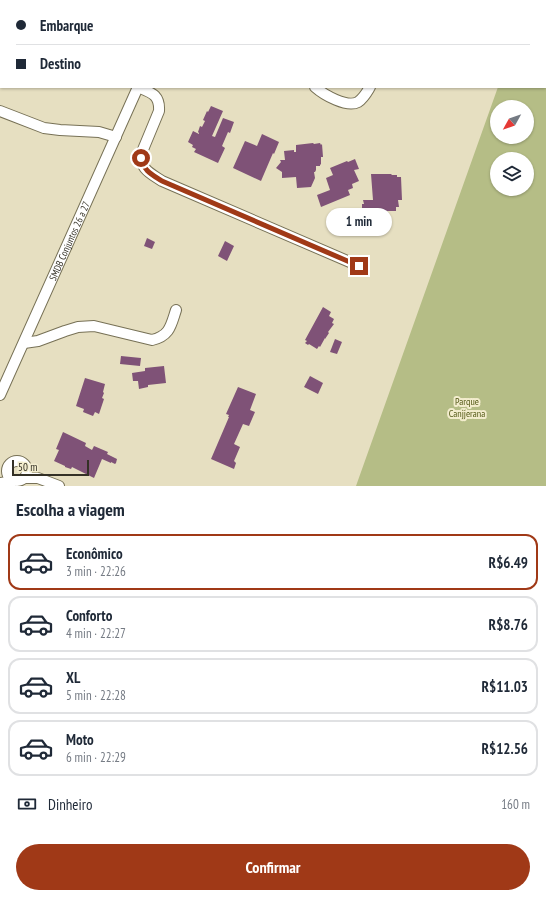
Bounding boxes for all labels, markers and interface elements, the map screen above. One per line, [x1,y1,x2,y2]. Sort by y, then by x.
text: Embarque [40,16,93,35]
text: Destino [40,54,81,73]
north arrow [490,100,534,144]
map controls [490,100,534,196]
route start [132,149,150,167]
button: layers [490,152,534,196]
street label: SMDB Conjuntos 26 a 27 [46,199,93,282]
callout: 1 min [326,208,392,236]
text: 1 min [346,213,372,230]
route end [350,257,368,275]
park label: Parque Canjjerana [449,395,485,420]
scale bar [12,458,89,477]
text: 50 m [18,460,37,474]
text: Escolha a viagem [16,498,125,521]
icon: car [18,544,54,580]
text: Econômico [66,544,123,563]
text: R$6.49 [489,553,528,572]
text: 3 min · 22:26 [66,563,126,580]
icon: car [18,606,54,642]
text: Conforto [66,606,112,625]
text: R$8.76 [489,615,528,634]
text: 4 min · 22:27 [66,625,126,642]
icon: car [18,668,54,704]
text: XL [66,668,80,687]
text: R$11.03 [481,677,528,696]
text: 5 min · 22:28 [66,687,126,704]
icon: car [18,730,54,766]
text: Moto [66,730,94,749]
text: R$12.56 [481,739,528,758]
text: 6 min · 22:29 [66,749,126,766]
icon: cash [16,793,38,815]
text: Dinheiro [48,795,92,814]
text: 160 m [501,796,530,813]
button: Confirmar [16,844,530,890]

